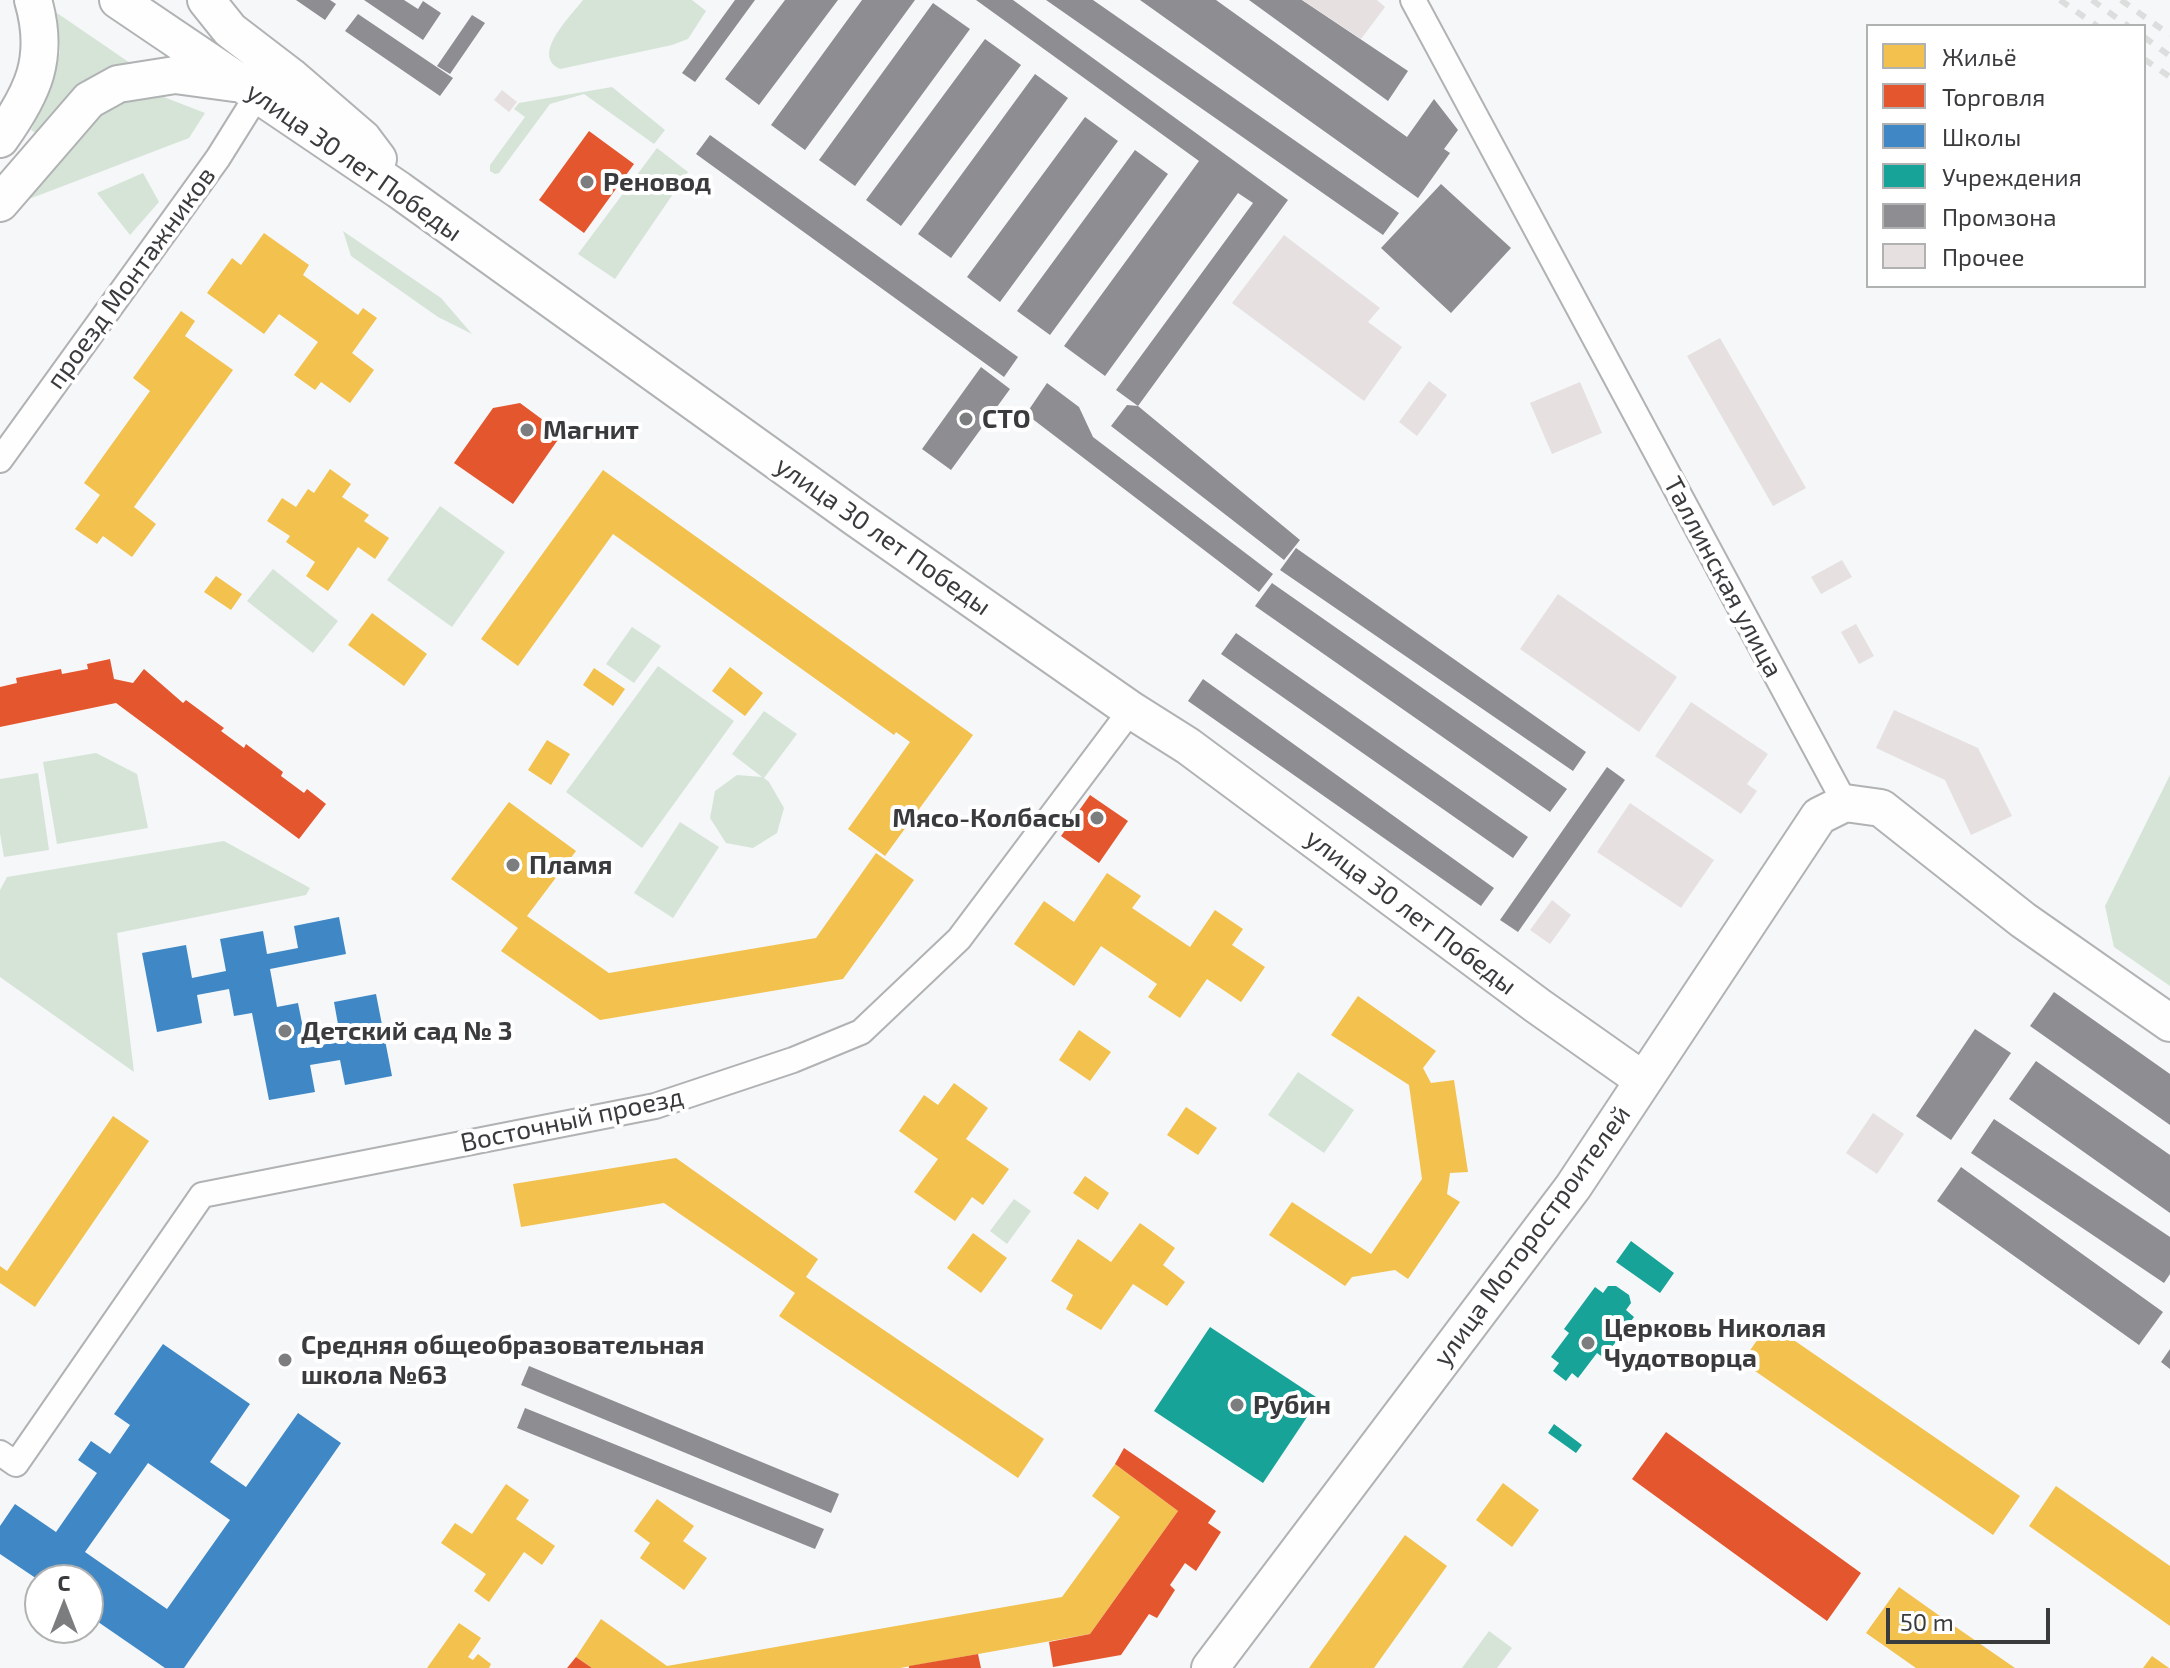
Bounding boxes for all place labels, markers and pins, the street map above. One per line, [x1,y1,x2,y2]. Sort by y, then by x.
place label: Реновод [603,166,711,198]
marker: Реновод [578,173,596,191]
place label: СТО [982,403,1031,435]
marker: СТО [957,410,975,428]
place label: Магнит [543,414,639,446]
marker: Магнит [518,421,536,439]
place label: Мясо-Колбасы [892,802,1081,834]
marker: Мясо-Колбасы [1088,809,1106,827]
place label: Пламя [529,849,612,881]
marker: Пламя [504,856,522,874]
place label: Детский сад № 3 [301,1015,512,1047]
marker: Детский сад № 3 [276,1022,294,1040]
place label: Церковь Николая Чудотворца [1604,1312,1826,1374]
place label: Средняя общеобразовательная школа №63 [301,1329,704,1390]
marker: Церковь Николая Чудотворца [1579,1334,1597,1352]
marker: Средняя общеобразовательная школа №63 [276,1351,294,1369]
place label: Рубин [1253,1389,1331,1421]
marker: Рубин [1228,1396,1246,1414]

